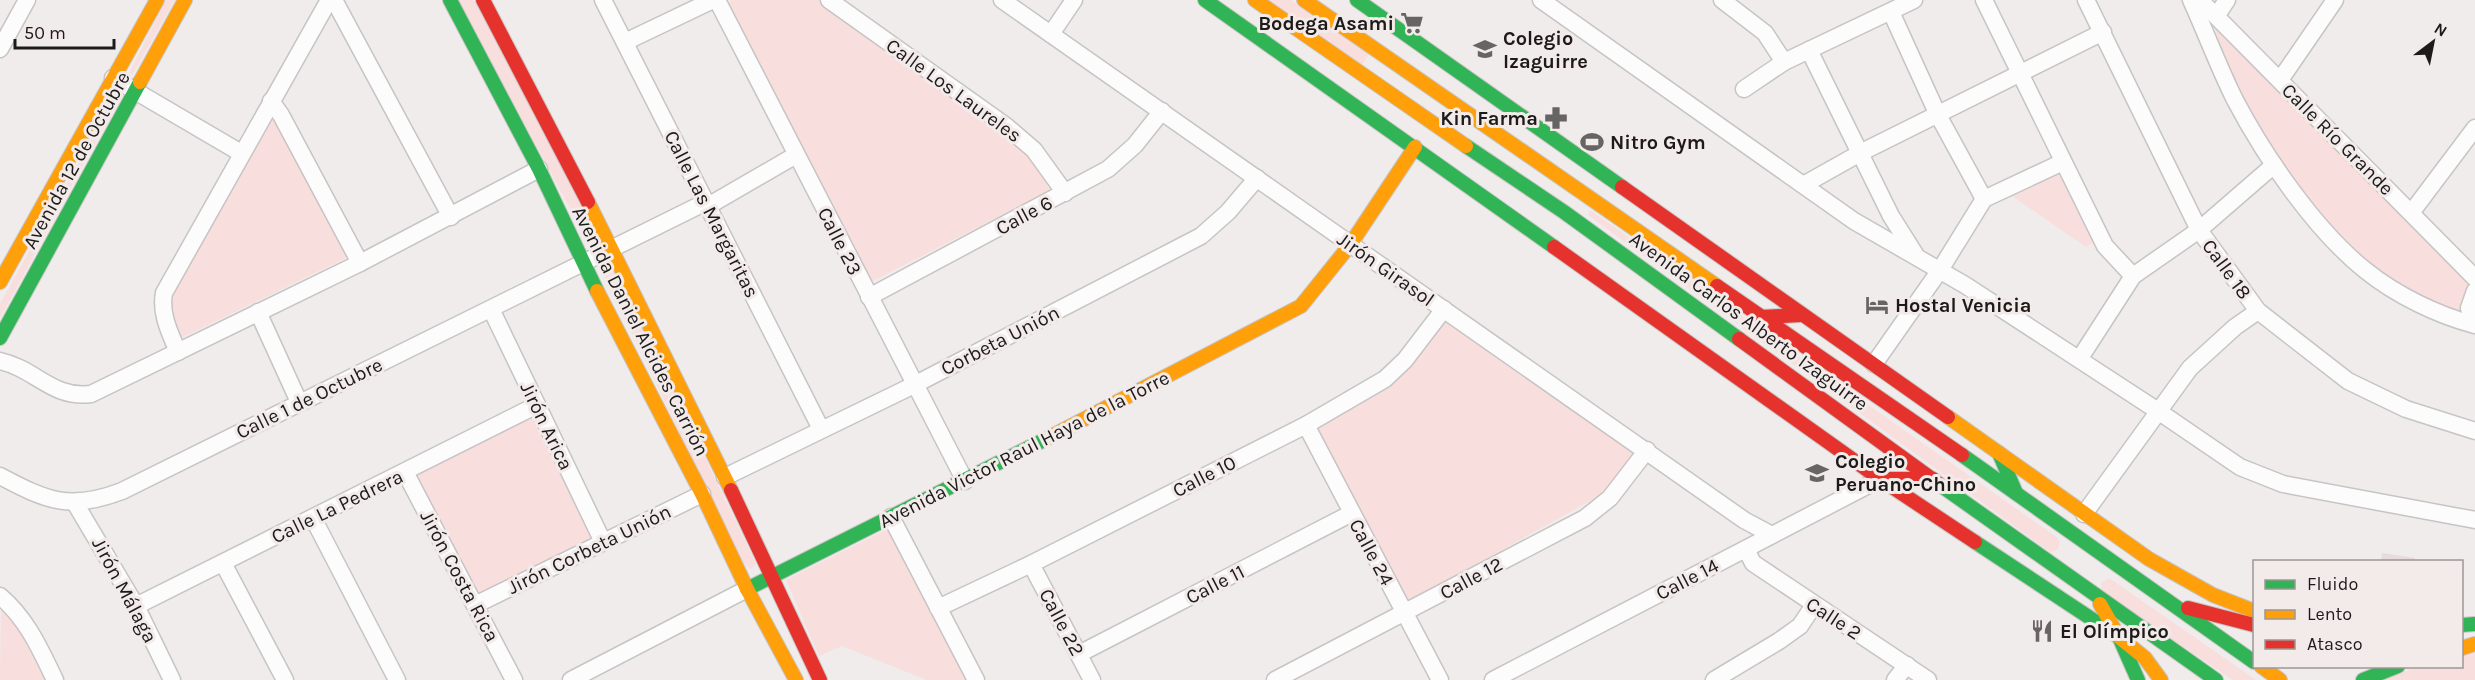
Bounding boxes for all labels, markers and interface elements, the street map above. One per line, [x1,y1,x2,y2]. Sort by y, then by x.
supermarket icon: Bodega Asami [1399,10,1425,36]
scale bar [15,12,114,50]
place label: Bodega Asami [1258,12,1394,35]
north arrow [2403,12,2463,72]
text: N [2431,19,2451,41]
text: 50 m [24,22,66,44]
place label: Colegio Izaguirre [1503,27,1588,73]
street label: Calle Los Laureles [882,34,1026,147]
school or university icon: Colegio Izaguirre [1472,36,1498,62]
street label: Avenida 12 de Octubre [18,68,135,253]
street label: Calle Río Grande [2277,79,2398,200]
pharmacy icon: Kin Farma [1543,105,1569,131]
place label: Kin Farma [1440,107,1538,130]
street label: Calle Las Margaritas [659,127,764,302]
sports icon: Nitro Gym [1579,129,1605,155]
place label: Nitro Gym [1610,131,1706,154]
street label: Calle 6 [992,191,1057,240]
street label: Avenida Daniel Alcides Carrión [567,202,714,460]
street label: Calle 23 [813,204,866,279]
street label: Avenida Carlos Alberto Izaguirre [1625,227,1872,416]
street label: Jirón Girasol [1333,228,1439,311]
street label: Calle 18 [2197,235,2256,304]
hotel icon: Hostal Venicia [1864,292,1890,318]
place label: Hostal Venicia [1895,294,2031,317]
street label: Corbeta Unión [937,301,1063,380]
street label: Calle 1 de Octubre [232,353,386,444]
street label: Avenida Victor Raul Haya de la Torre [875,366,1173,533]
street label: Jirón Arica [515,378,578,474]
place label: Colegio Peruano-Chino [1835,450,1976,496]
street label: Calle 10 [1169,451,1240,502]
school or university icon: Colegio Peruano-Chino [1804,460,1830,486]
street label: Calle La Pedrera [268,465,407,548]
street label: Jirón Corbeta Unión [504,500,675,599]
street label: Jirón Costa Rica [415,507,504,646]
street label: Calle 24 [1344,515,1399,590]
street label: Jirón Málaga [87,534,162,647]
street label: Calle 12 [1436,552,1507,604]
street label: Calle 14 [1652,554,1722,605]
street label: Calle 11 [1182,560,1248,609]
legend [2253,560,2463,668]
text: Fluido [2307,573,2358,595]
street label: Calle 22 [1034,585,1089,660]
street label: Calle 2 [1802,592,1866,645]
text: Lento [2307,603,2352,625]
restaurant icon: El Olímpico [2029,618,2055,644]
place label: El Olímpico [2060,620,2169,643]
text: Atasco [2307,633,2363,655]

